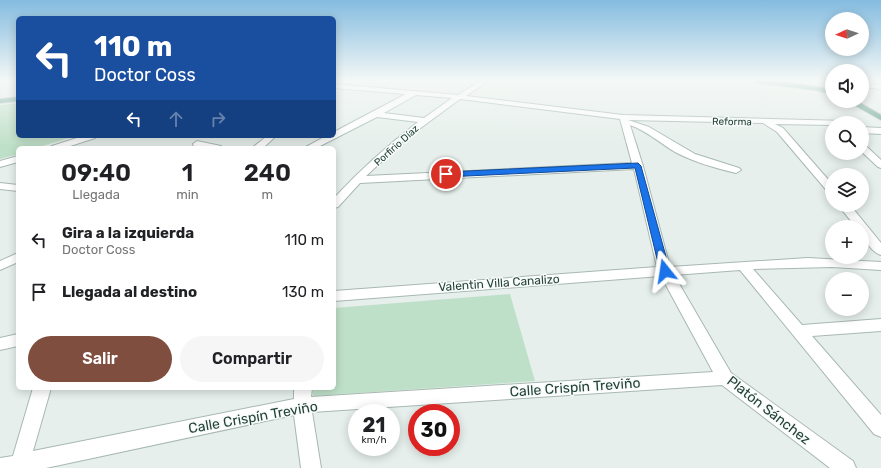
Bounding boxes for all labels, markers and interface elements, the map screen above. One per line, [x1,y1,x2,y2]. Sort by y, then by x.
north arrow [825,12,869,56]
map controls [825,12,869,316]
text: 110 m [94,30,172,63]
icon: left [28,32,80,84]
text: Doctor Coss [94,64,196,86]
button: sound [825,64,869,108]
icon: left [123,108,145,130]
icon: ahead [165,108,187,130]
icon: right [207,108,229,130]
street label: Reforma [712,116,752,128]
button: search [825,116,869,160]
street label: Porfirio Díaz [372,123,421,169]
pin [429,157,463,191]
text: 09:40 [61,159,131,187]
text: 1 [182,159,193,187]
text: 240 [244,159,291,187]
icon: arrive [435,163,457,185]
button: layers [825,168,869,212]
text: Llegada [72,187,120,202]
text: min [176,187,199,202]
text: m [262,187,273,202]
button: + [825,220,869,264]
text: Gira a la izquierda [62,224,194,242]
icon: left [28,229,50,251]
text: 110 m [285,231,324,249]
text: Doctor Coss [62,242,135,257]
position arrow [644,250,686,292]
street label: Valentin Villa Canalizo [438,272,560,294]
button: − [825,272,869,316]
icon: arrive [28,281,50,303]
text: Llegada al destino [62,283,197,301]
text: 130 m [282,283,324,301]
button: Salir [28,336,172,382]
button: Compartir [180,336,324,382]
street label: Platón Sánchez [723,372,814,448]
street label: Calle Crispín Treviño [509,374,641,401]
street label: Calle Crispín Treviño [187,398,319,437]
speed limit sign: 30 [408,404,460,456]
text: 21 [363,413,385,437]
text: km/h [362,434,386,446]

